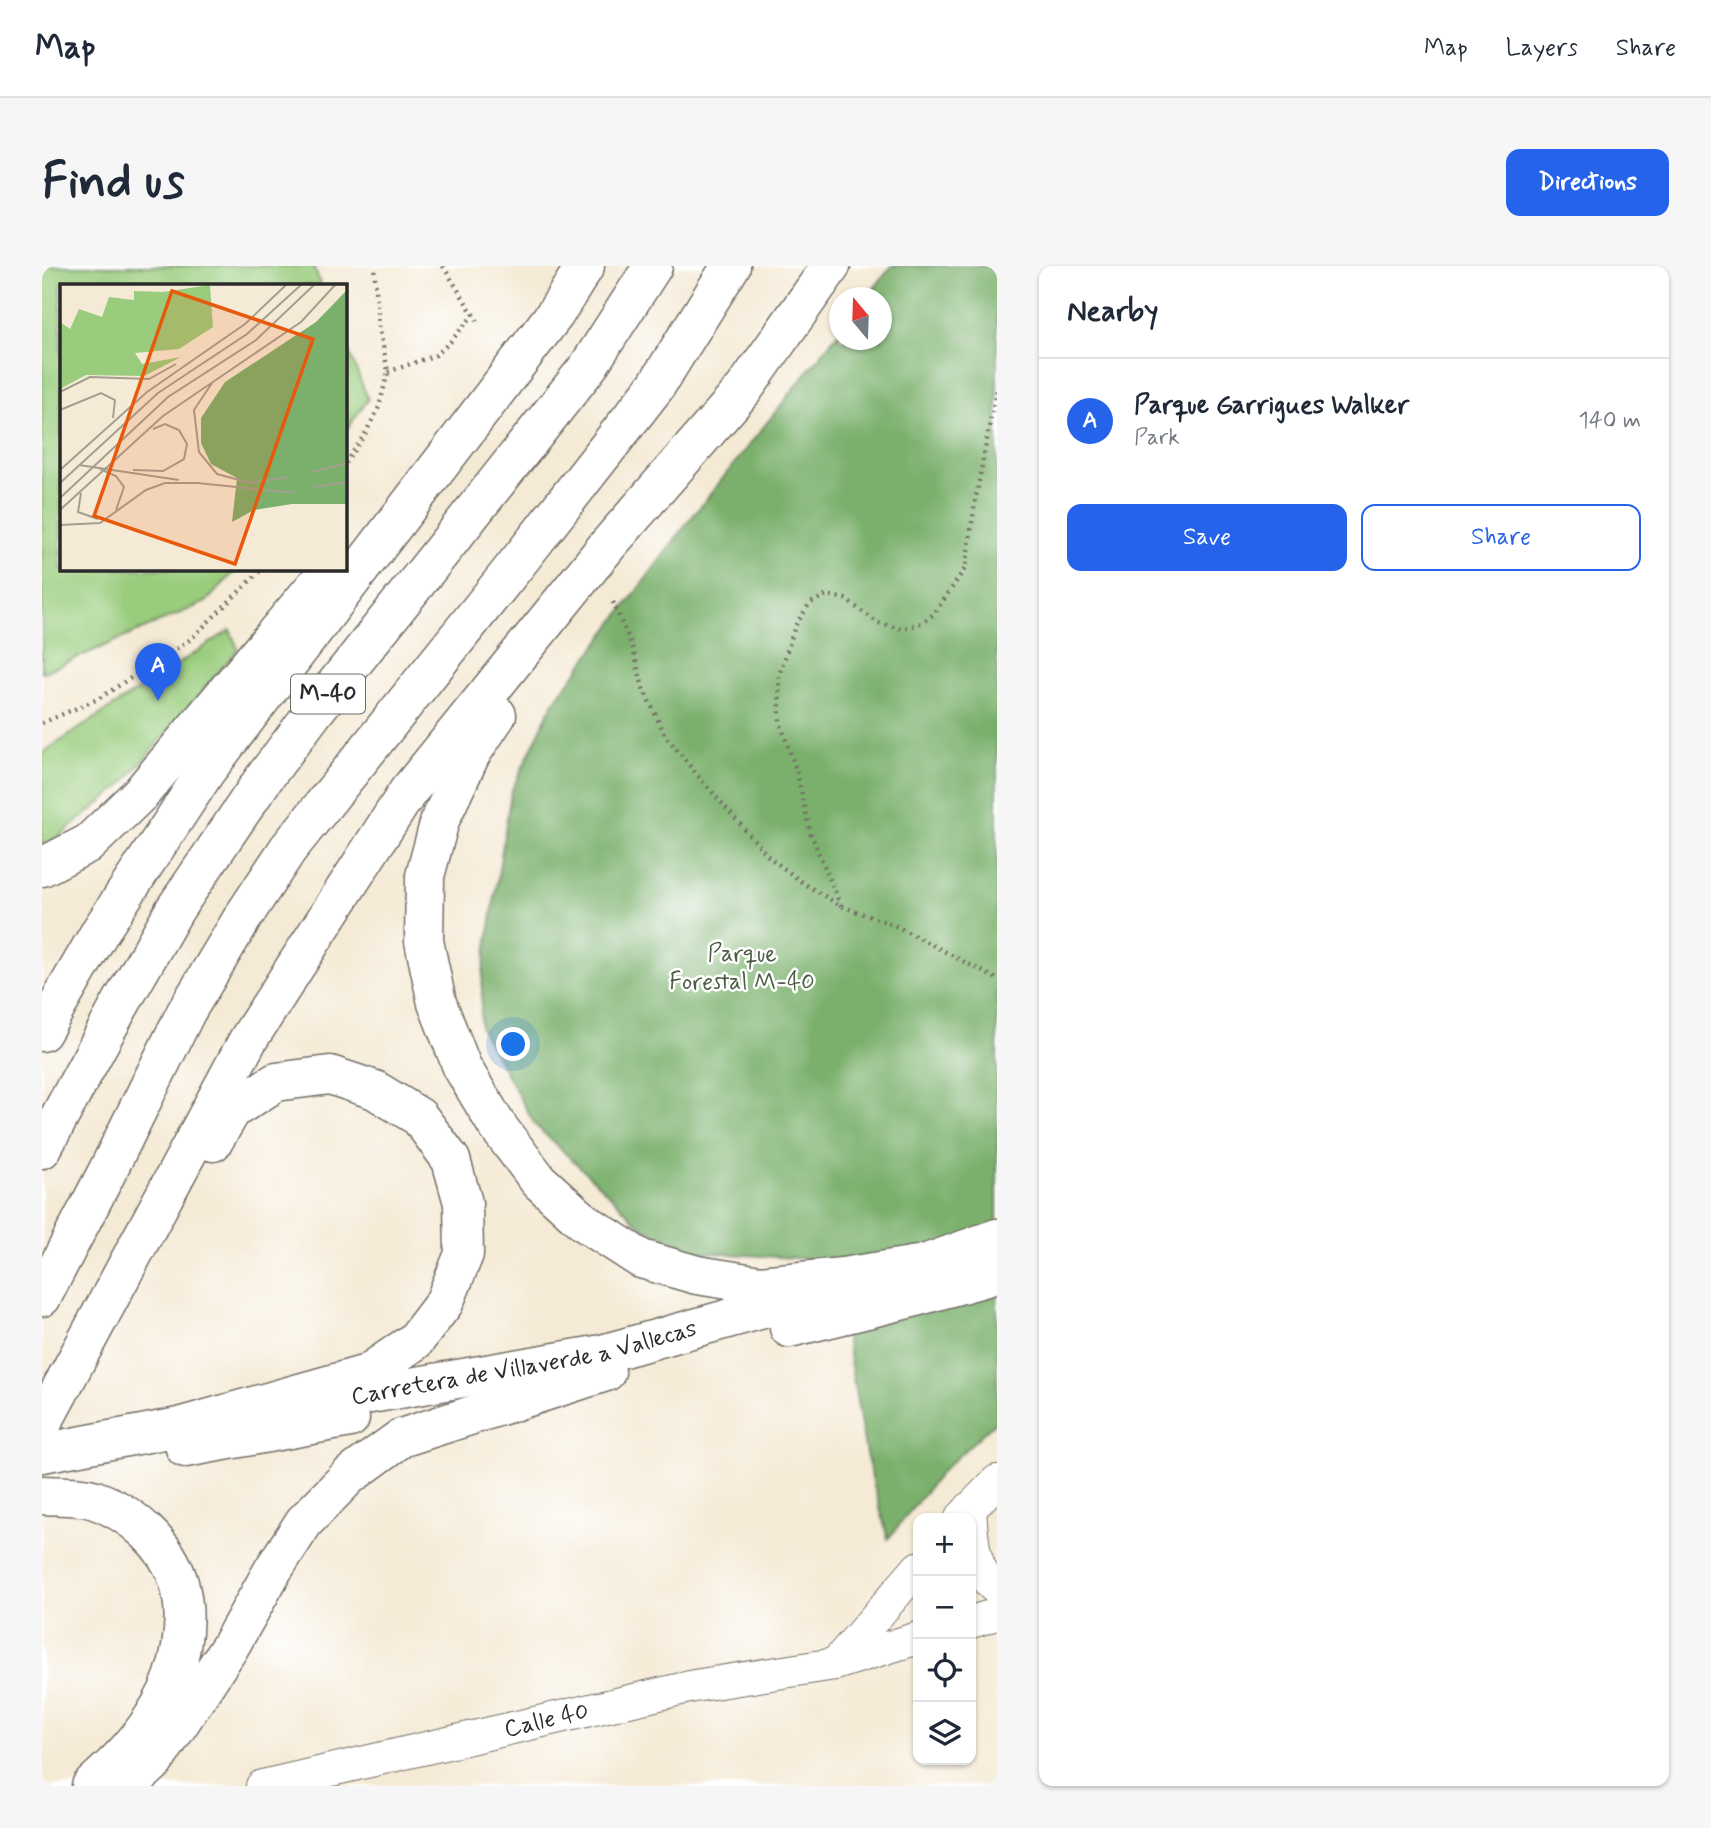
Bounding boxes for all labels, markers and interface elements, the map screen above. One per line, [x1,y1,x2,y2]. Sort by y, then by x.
text: Map [35,26,95,70]
text: Map [1424,33,1468,64]
text: Layers [1506,33,1578,64]
text: Share [1616,33,1676,64]
button: Directions [1506,149,1669,216]
text: Find us [42,150,185,215]
inset map [60,284,346,570]
north arrow [829,287,892,350]
text: Nearby [1067,292,1158,331]
text: Parque Garrigues Walker [1134,389,1409,423]
text: A [1082,406,1098,436]
text: 140 m [1578,406,1641,436]
text: Park [1134,423,1180,453]
button: Save [1067,504,1347,571]
button: Share [1361,504,1641,571]
pin: A [135,643,181,701]
road number: M-40 [291,674,365,714]
park label: Parque Forestal M-40 [669,939,815,998]
your location [496,1027,530,1061]
street label: Carretera de Villaverde a Vallecas [349,1313,700,1413]
map controls [913,1513,976,1765]
button: + [913,1513,976,1576]
button: − [913,1576,976,1639]
button: locate [913,1639,976,1702]
street label: Calle 40 [501,1695,592,1745]
button: layers [913,1702,976,1765]

